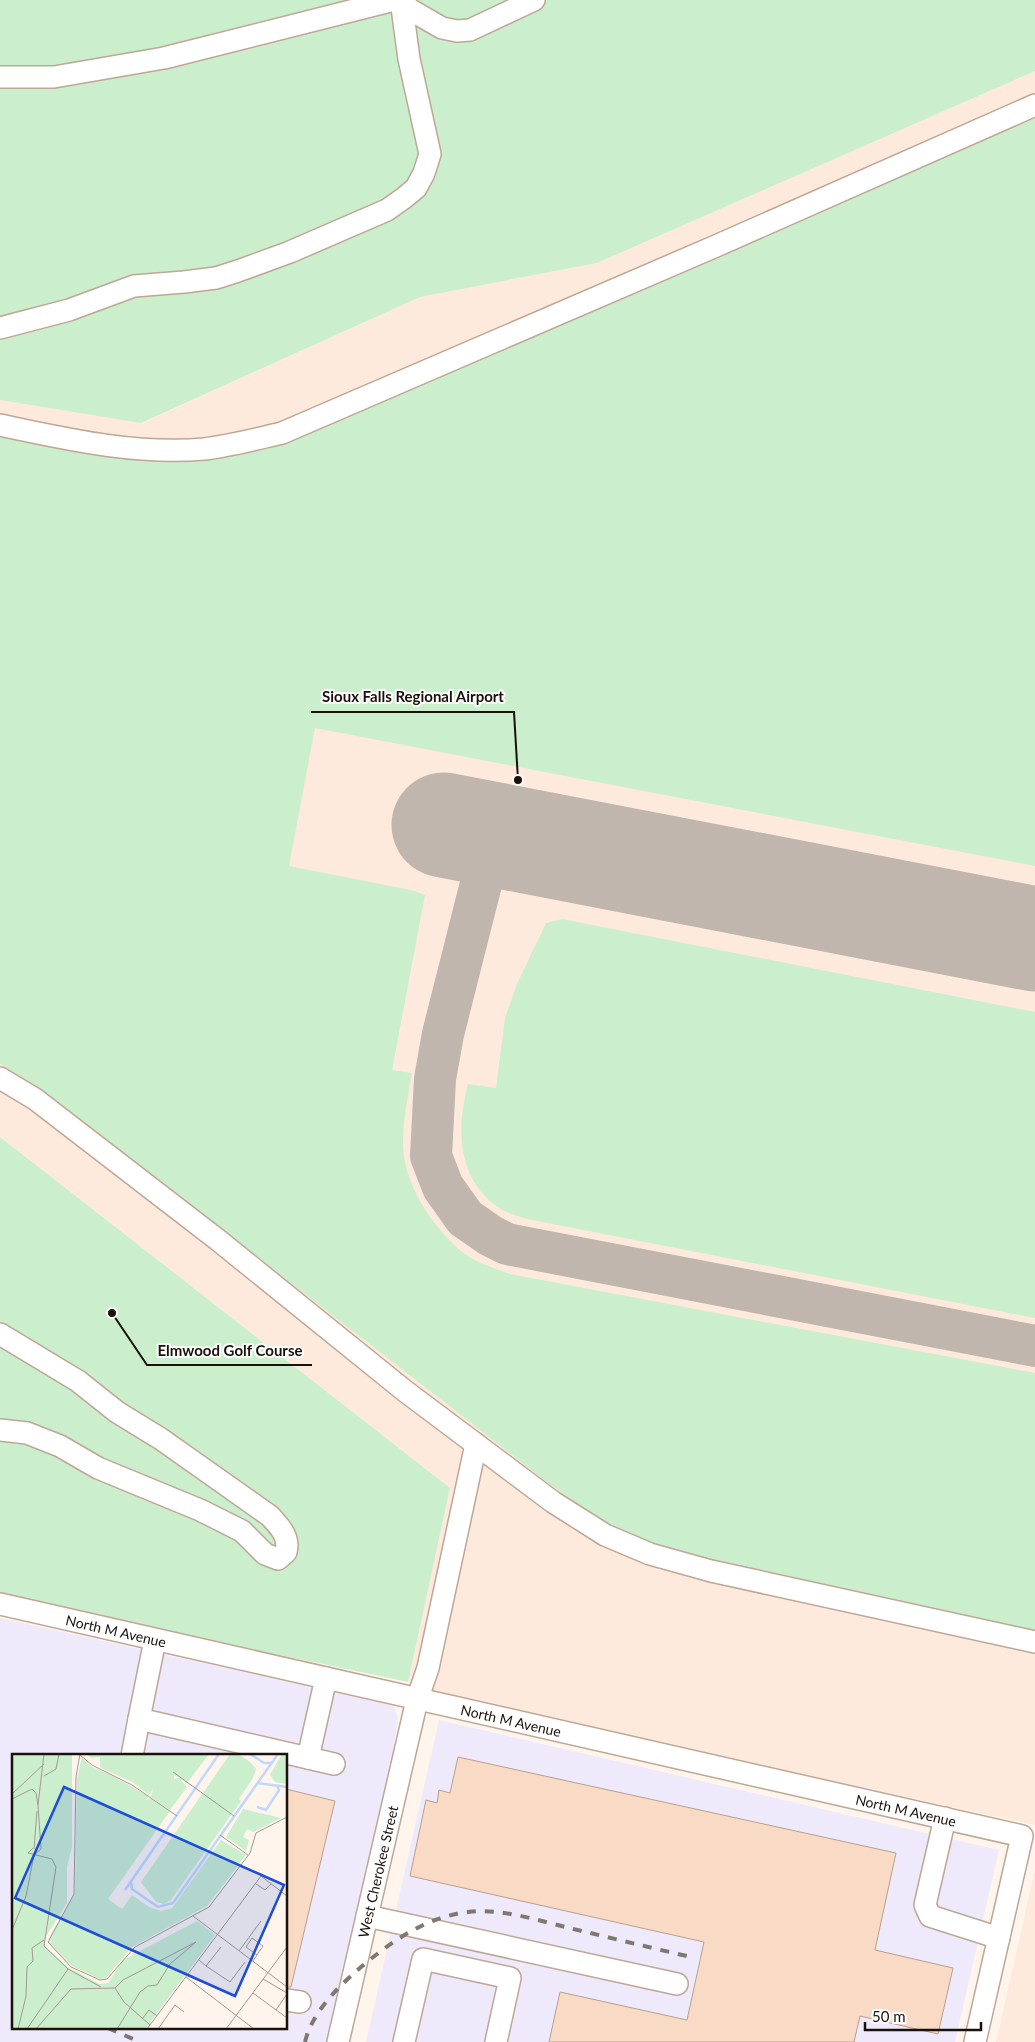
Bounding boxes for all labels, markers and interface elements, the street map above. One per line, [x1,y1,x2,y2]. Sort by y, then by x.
callout: Sioux Falls Regional Airport [311,682,514,712]
text: Sioux Falls Regional Airport [322,687,504,705]
callout: Elmwood Golf Course [147,1335,312,1365]
text: Elmwood Golf Course [157,1341,303,1359]
street label: North M Avenue [64,1611,168,1650]
street label: North M Avenue [459,1700,563,1740]
inset map [12,1754,288,2030]
street label: North M Avenue [854,1790,958,1829]
street label: West Cherokee Street [354,1804,401,1939]
scale bar [865,2000,981,2032]
text: 50 m [872,2007,906,2025]

